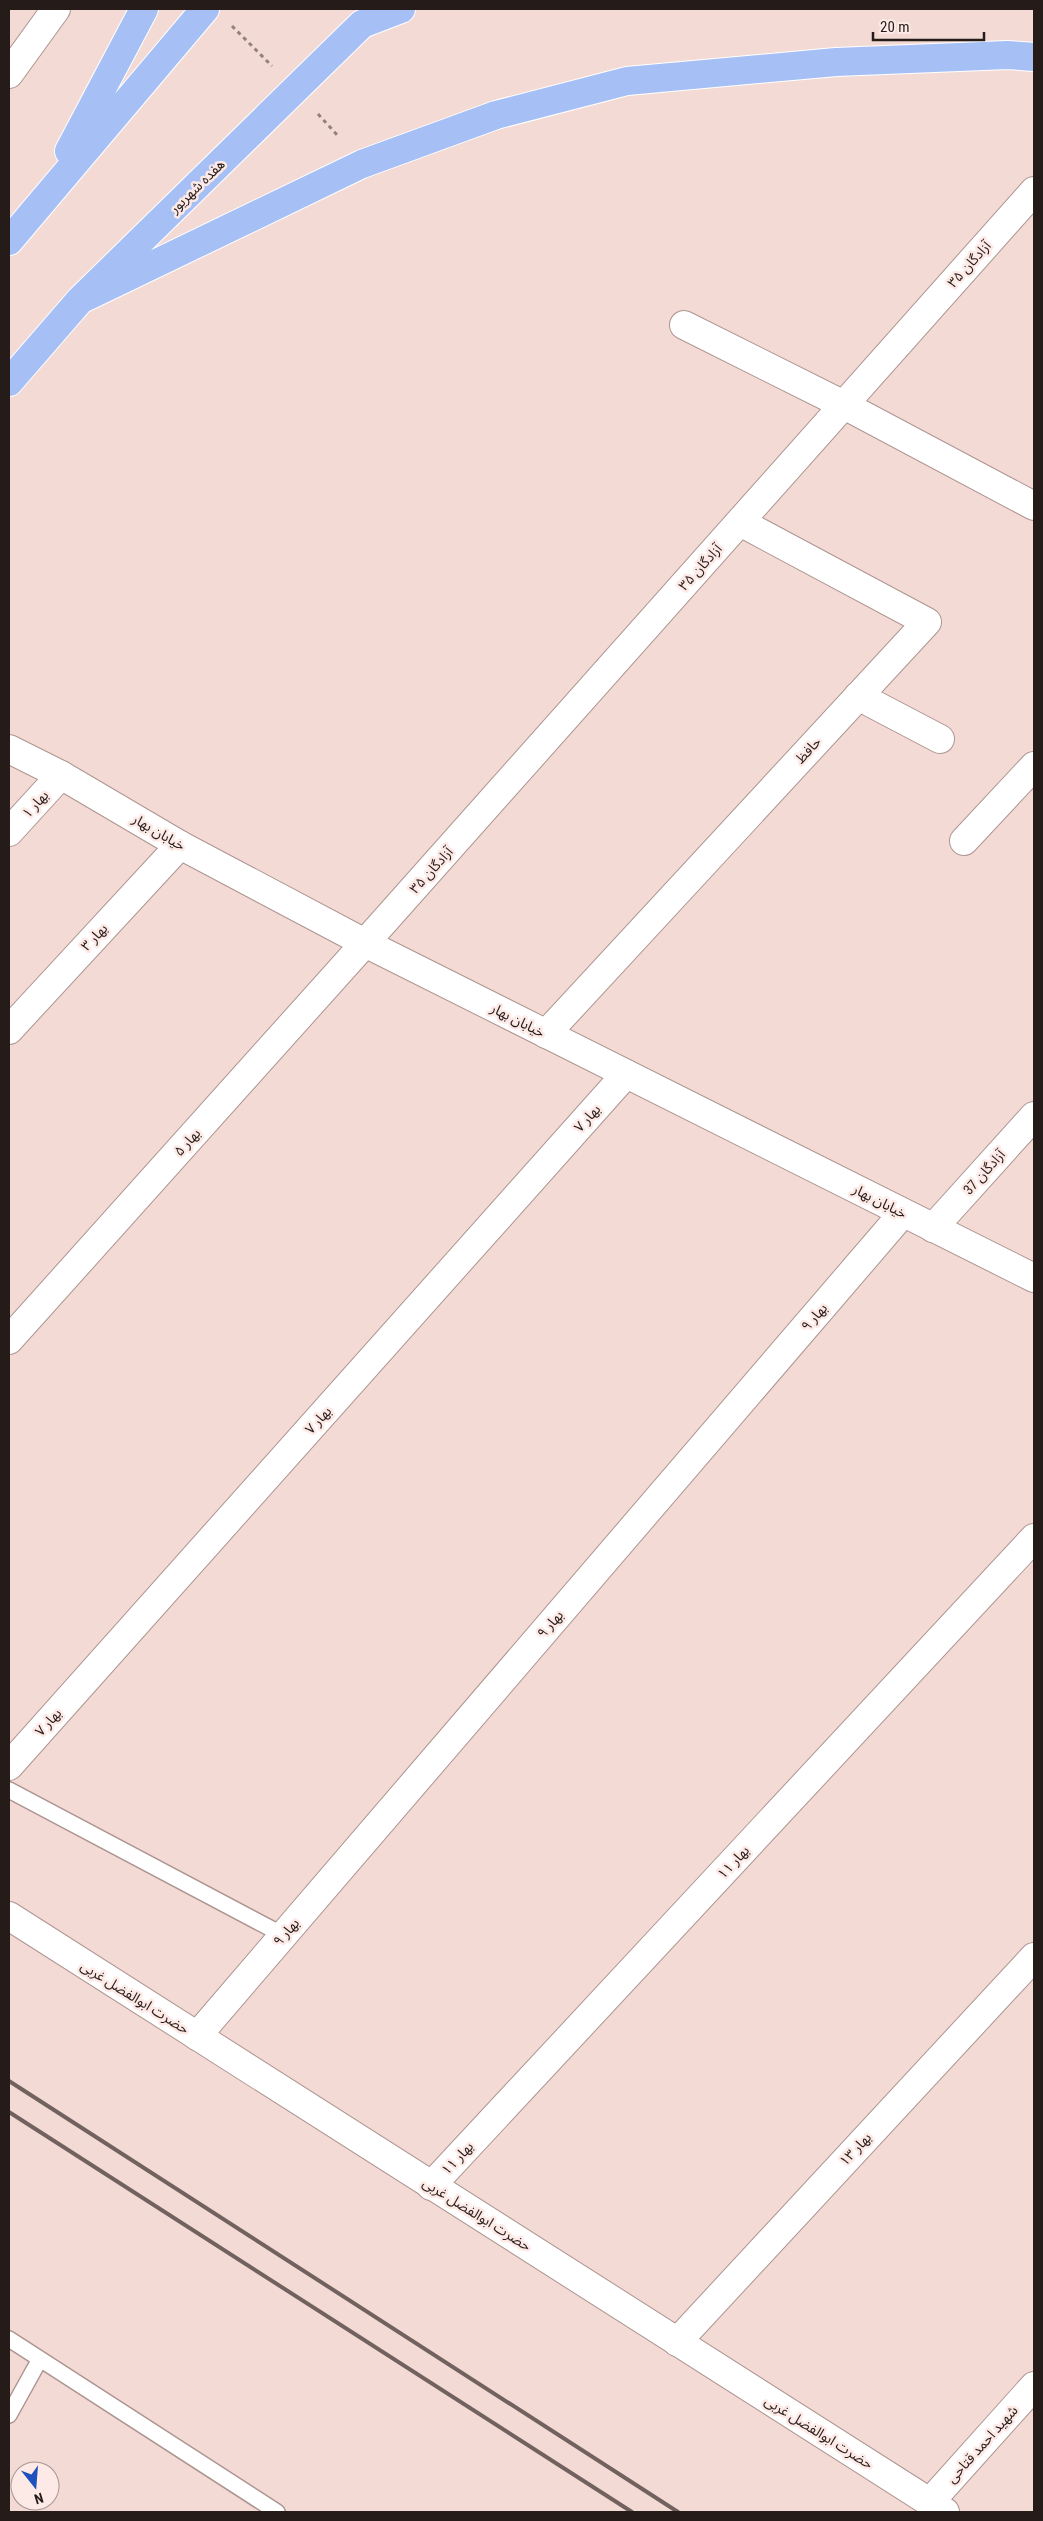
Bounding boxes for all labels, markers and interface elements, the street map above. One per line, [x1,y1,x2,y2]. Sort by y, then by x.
scale bar [873,10,984,42]
text: 20 m [880,18,910,36]
street label: هفده شهریور [165,156,229,218]
street label: آزادگان ۳۵ [944,237,995,291]
street label: آزادگان ۳۵ [675,540,726,594]
street label: حافظ [792,733,824,767]
street label: بهار ۱ [19,787,52,822]
street label: خیابان بهار [128,810,188,854]
street label: آزادگان ۳۵ [406,843,457,897]
street label: بهار ۳ [77,920,111,955]
street label: خیابان بهار [487,999,548,1041]
street label: بهار ۷ [571,1101,604,1136]
street label: بهار ۵ [171,1125,204,1160]
street label: آزادگان 37 [960,1146,1010,1198]
street label: خیابان بهار [849,1180,910,1222]
street label: بهار ۹ [798,1300,831,1335]
street label: بهار ۷ [302,1403,335,1438]
street label: بهار ۹ [534,1607,567,1642]
street label: بهار ۷ [32,1705,65,1740]
street label: بهار ۱۱ [714,1842,753,1883]
street label: بهار ۹ [270,1915,303,1950]
street label: حضرت ابوالفضل غربی [77,1957,192,2038]
street label: بهار ۱۳ [836,2129,875,2170]
street label: بهار ۱۱ [438,2138,477,2179]
street label: حضرت ابوالفضل غربی [419,2174,534,2255]
street label: حضرت ابوالفضل غربی [761,2392,876,2473]
street label: شهید احمد قتاحی [943,2402,1022,2487]
north arrow [10,2461,60,2511]
text: N [32,2490,45,2507]

